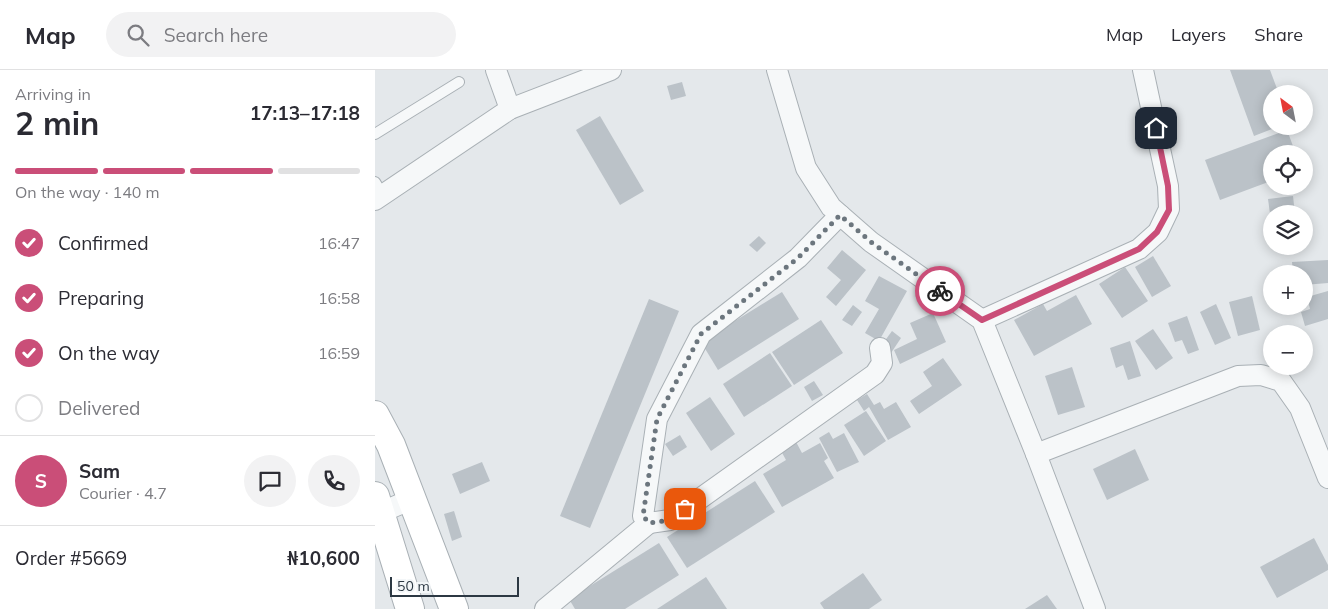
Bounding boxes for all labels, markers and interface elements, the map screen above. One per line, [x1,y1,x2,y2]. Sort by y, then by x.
search box [106,12,456,57]
text: Map [25,20,76,50]
icon: search [124,21,152,49]
text: Search here [164,23,268,47]
text: Map [1106,23,1143,46]
text: Layers [1171,23,1226,46]
text: Share [1254,23,1303,46]
text: Arriving in [15,84,91,104]
north arrow [1263,85,1313,135]
map controls [1263,85,1313,375]
text: 17:13–17:18 [250,101,360,125]
text: 2 min [15,103,99,143]
pin [1135,107,1177,149]
icon: home [1142,114,1170,142]
button: locate [1263,145,1313,195]
text: On the way · 140 m [15,182,160,202]
button: layers [1263,205,1313,255]
icon: check [15,229,43,257]
text: Confirmed [58,231,149,255]
text: 16:47 [318,233,360,253]
button: + [1263,265,1313,315]
courier [915,266,965,316]
icon: bike [926,277,954,305]
icon: check [15,284,43,312]
text: Preparing [58,286,144,310]
text: 16:58 [318,288,360,308]
button: − [1263,325,1313,375]
icon: check [15,339,43,367]
text: On the way [58,341,160,365]
text: 16:59 [318,343,360,363]
text: Delivered [58,396,140,420]
button: chat [244,455,296,507]
button: phone [308,455,360,507]
text: Sam [79,459,120,483]
text: S [35,469,47,493]
text: Courier · 4.7 [79,483,167,503]
pin [664,488,706,530]
icon: bag [671,495,699,523]
text: Order #5669 [15,546,127,570]
text: ₦10,600 [287,546,360,570]
scale bar [390,574,519,597]
text: 50 m [397,577,430,595]

